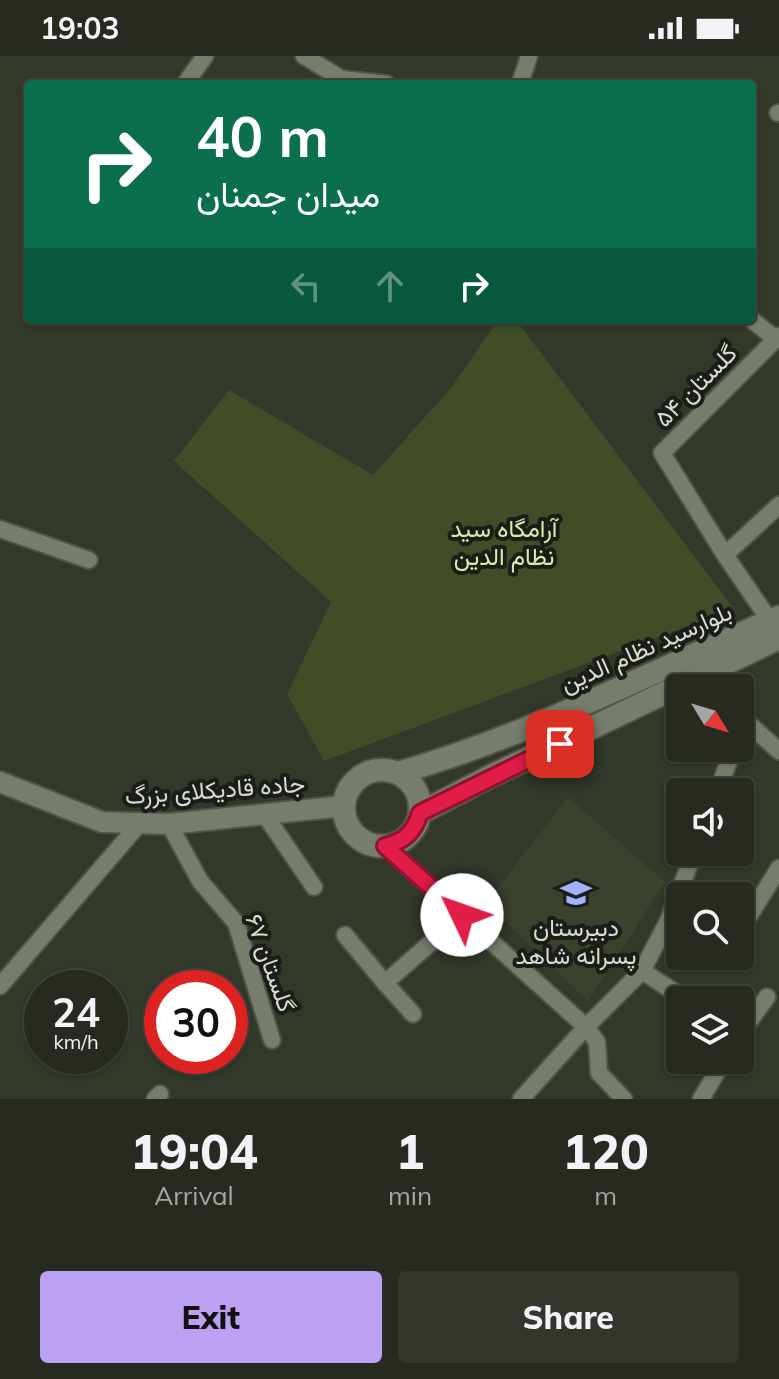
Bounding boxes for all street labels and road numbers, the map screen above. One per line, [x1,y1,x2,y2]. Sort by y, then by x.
street label: گلستان ۵۴ [648,338,743,433]
street label: بلوارسید نظام الدین [555,596,737,700]
street label: جاده قادیکلای بزرگ [124,768,306,811]
street label: گلستان ۶۷ [239,909,303,1016]

